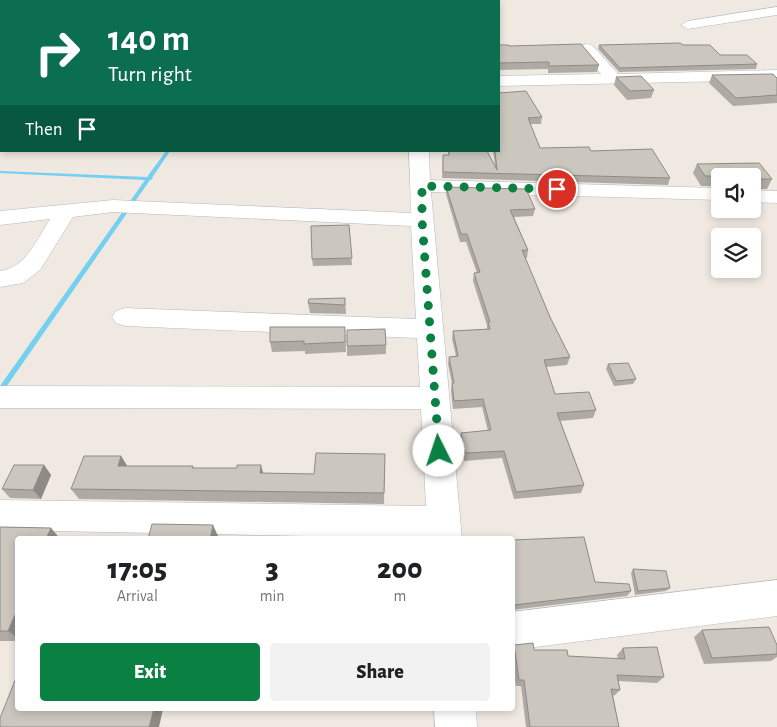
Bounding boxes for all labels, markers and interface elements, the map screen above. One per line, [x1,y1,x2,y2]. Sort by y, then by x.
icon: right [25,20,90,85]
text: 140 m [108,22,190,57]
text: Turn right [108,63,192,85]
icon: arrive [73,115,101,143]
text: Then [25,120,63,139]
pin [536,168,578,210]
map controls [711,168,761,278]
button: sound [711,168,761,218]
icon: arrive [543,175,571,203]
button: layers [711,228,761,278]
position arrow [412,424,464,476]
text: 17:05 [107,554,167,584]
text: 3 [266,554,279,584]
text: 200 [377,554,423,584]
text: Arrival [117,588,158,604]
text: min [260,588,285,604]
text: m [393,588,406,604]
button: Exit [40,643,260,701]
button: Share [270,643,490,701]

